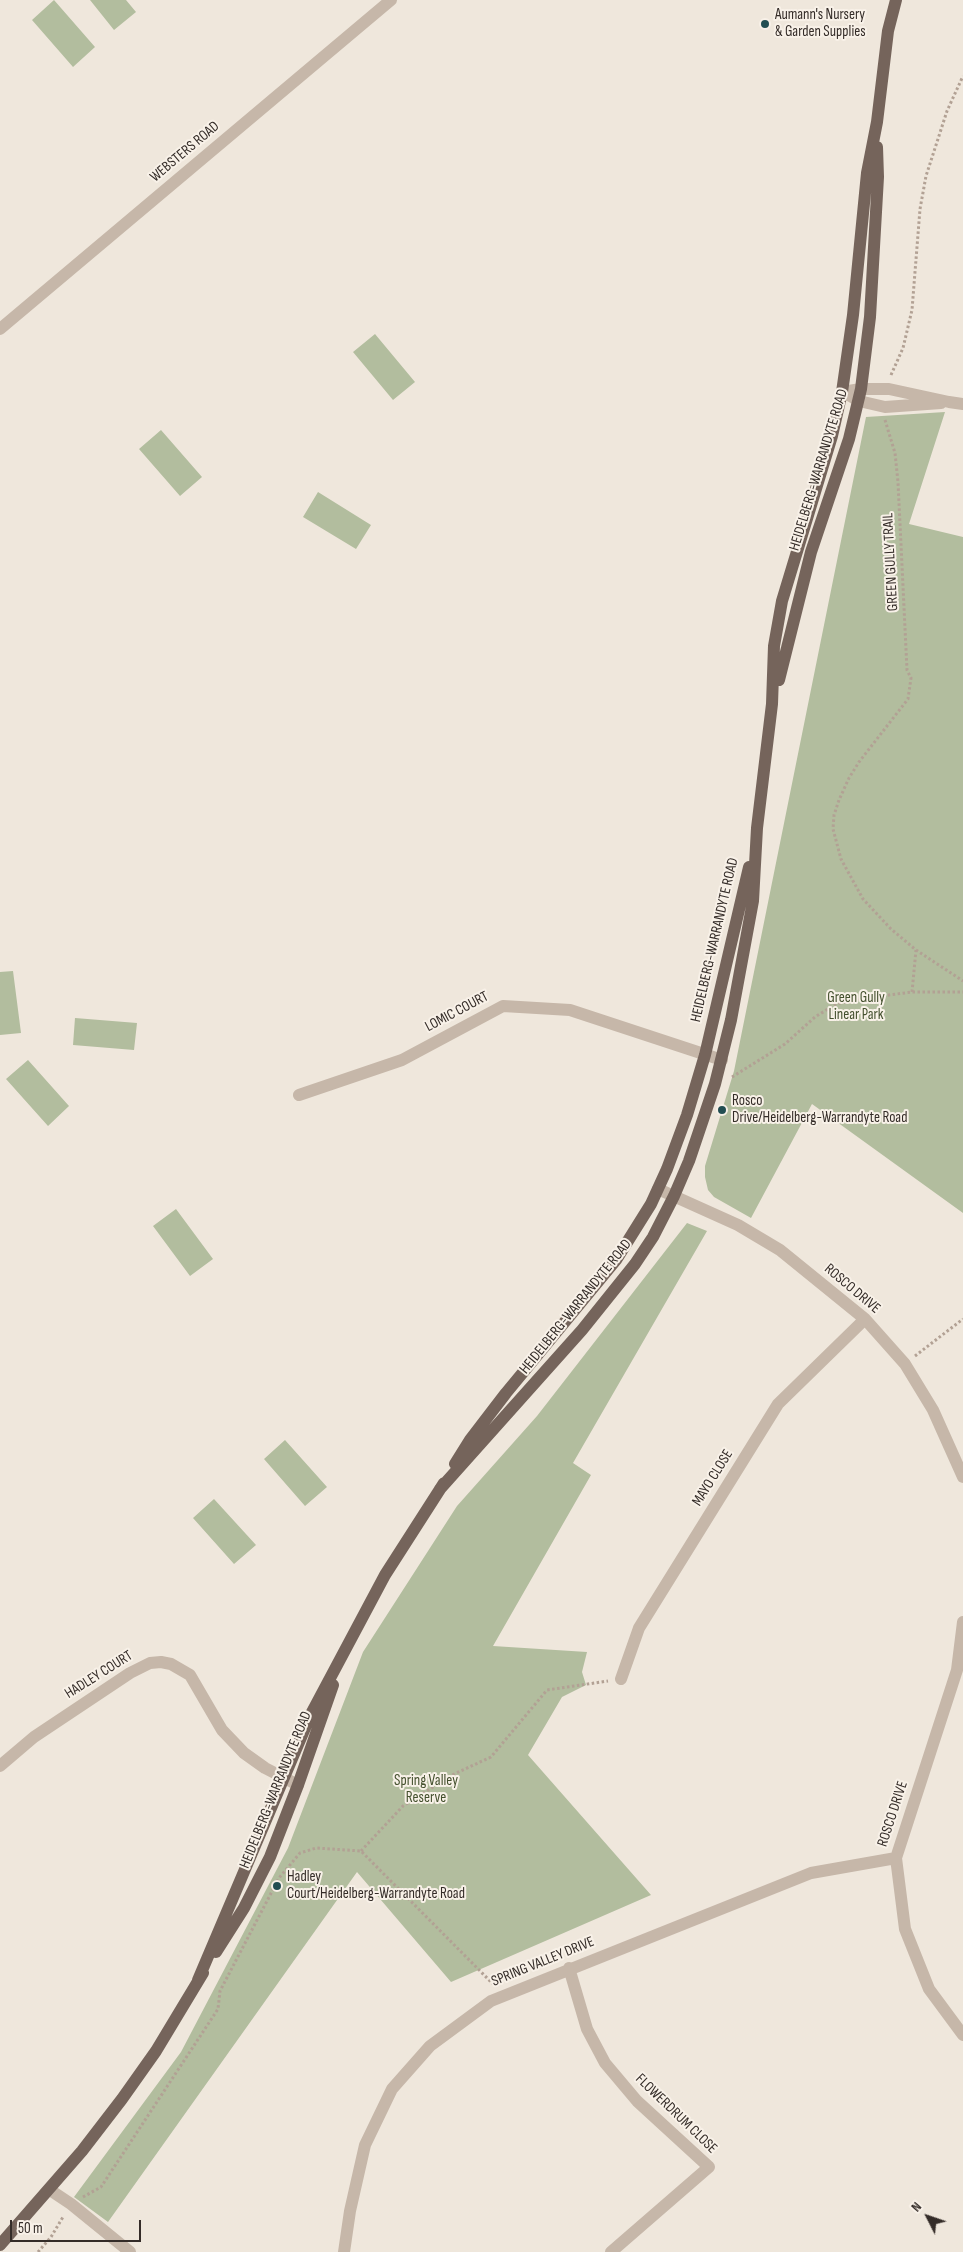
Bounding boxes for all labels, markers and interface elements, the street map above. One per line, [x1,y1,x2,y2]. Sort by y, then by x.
place label: Aumann's Nursery & Garden Supplies [775,6,866,41]
marker: Aumann's Nursery & Garden Supplies [759,18,771,30]
street label: WEBSTERS ROAD [147,118,223,186]
street label: HEIDELBERG-WARRANDYTE ROAD [786,387,852,553]
street label: GREEN GULLY TRAIL [879,512,903,612]
street label: HEIDELBERG-WARRANDYTE ROAD [687,856,743,1024]
street label: LOMIC COURT [422,988,492,1036]
park label: Green Gully Linear Park [827,989,885,1024]
place label: Rosco Drive/Heidelberg-Warrandyte Road [732,1092,907,1127]
marker: Rosco Drive/Heidelberg-Warrandyte Road [716,1104,728,1116]
street label: HEIDELBERG-WARRANDYTE ROAD [516,1236,636,1378]
street label: ROSCO DRIVE [820,1260,884,1318]
street label: MAYO CLOSE [689,1447,737,1509]
street label: HADLEY COURT [62,1647,136,1703]
street label: HEIDELBERG-WARRANDYTE ROAD [236,1709,316,1871]
park label: Spring Valley Reserve [394,1772,458,1807]
street label: ROSCO DRIVE [874,1779,912,1849]
place label: Hadley Court/Heidelberg-Warrandyte Road [287,1868,465,1903]
marker: Hadley Court/Heidelberg-Warrandyte Road [271,1880,283,1892]
street label: SPRING VALLEY DRIVE [489,1933,597,1991]
street label: FLOWERDRUM CLOSE [631,2070,721,2158]
north arrow [903,2192,953,2242]
text: N [907,2198,925,2215]
scale bar [12,2210,144,2242]
text: 50 m [18,2219,43,2238]

